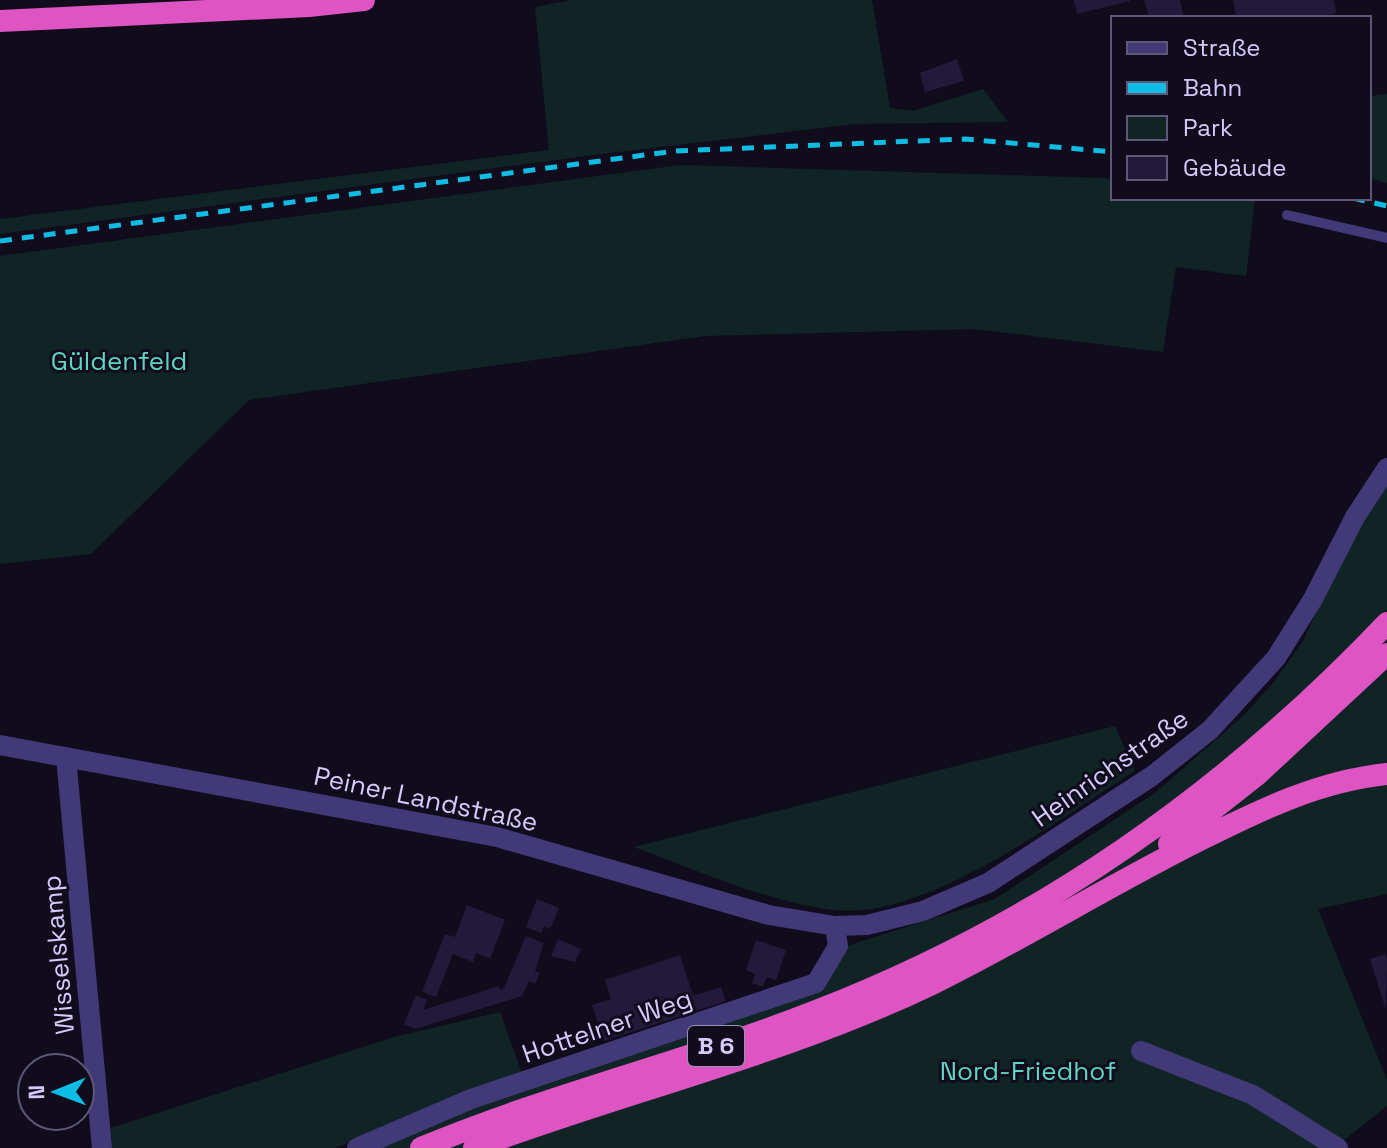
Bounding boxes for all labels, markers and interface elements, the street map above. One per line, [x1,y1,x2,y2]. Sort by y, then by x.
legend [1111,16,1371,200]
text: Straße [1183,32,1260,63]
text: Bahn [1183,72,1242,103]
text: Park [1183,112,1233,143]
text: Gebäude [1183,152,1286,183]
park label: Güldenfeld [51,344,187,378]
street label: Heinrichstraße [1025,701,1195,835]
street label: Peiner Landstraße [311,759,541,839]
street label: Wisselskamp [34,874,82,1036]
street label: Hottelner Weg [518,981,696,1071]
road number: B 6 [688,1026,744,1066]
north arrow [16,1052,96,1132]
park label: Nord-Friedhof [940,1054,1116,1088]
text: N [22,1085,50,1100]

